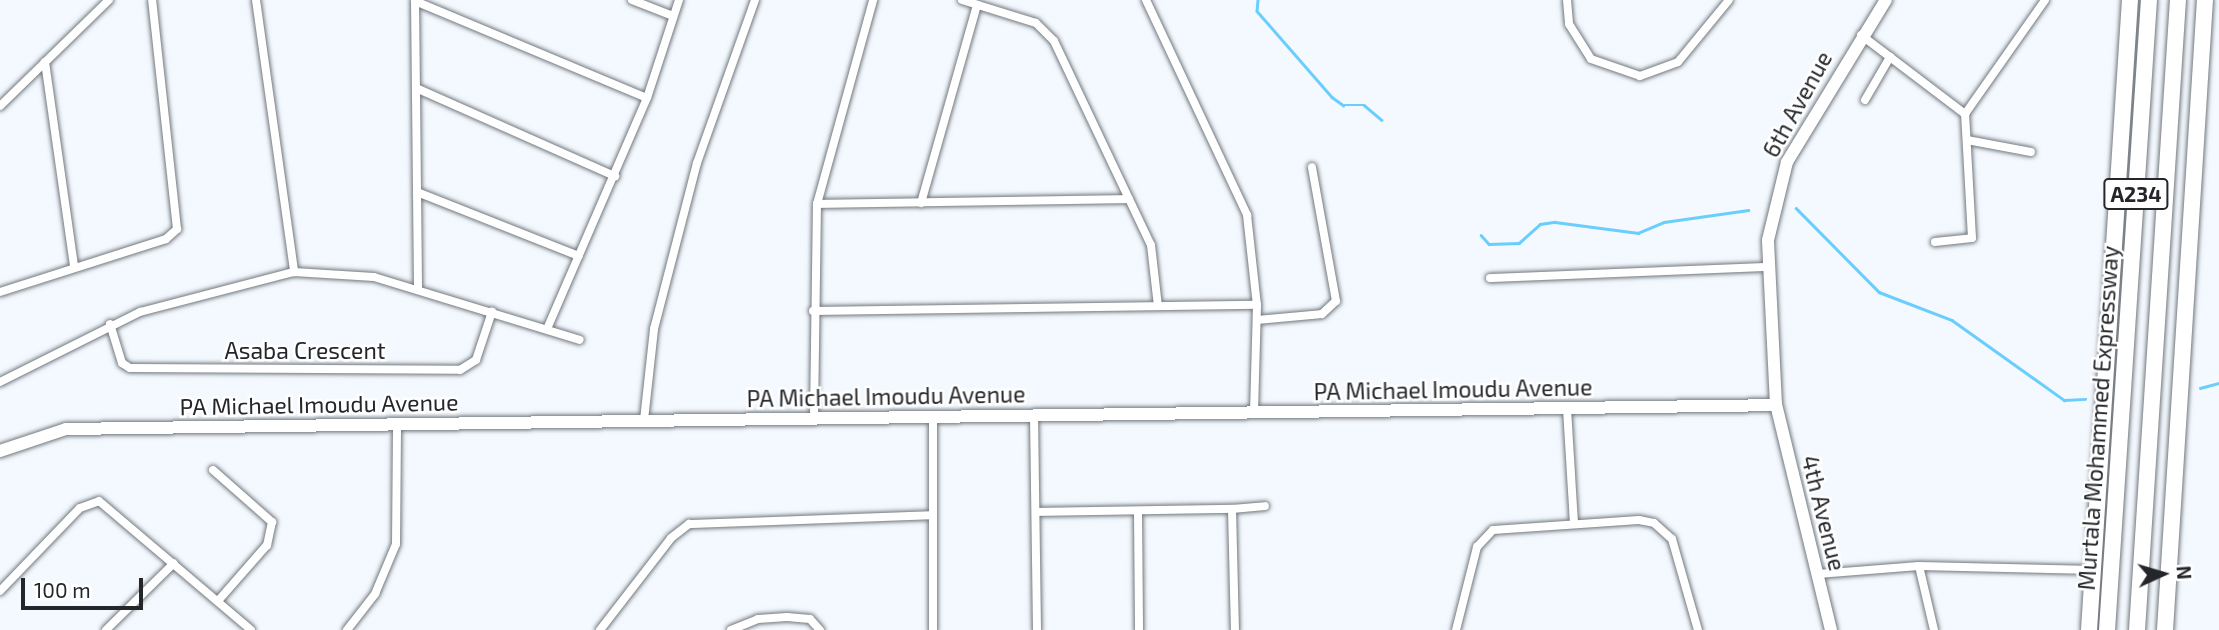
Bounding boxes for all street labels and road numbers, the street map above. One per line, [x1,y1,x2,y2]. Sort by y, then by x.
street label: 6th Avenue [1756,46,1838,162]
road number: A234 [2103,176,2169,212]
street label: Murtala Mohammed Expressway [2072,245,2124,591]
street label: Asaba Crescent [224,336,386,364]
street label: PA Michael Imoudu Avenue [1313,373,1593,405]
street label: PA Michael Imoudu Avenue [746,380,1026,412]
street label: PA Michael Imoudu Avenue [179,388,459,420]
street label: 4th Avenue [1796,452,1852,574]

